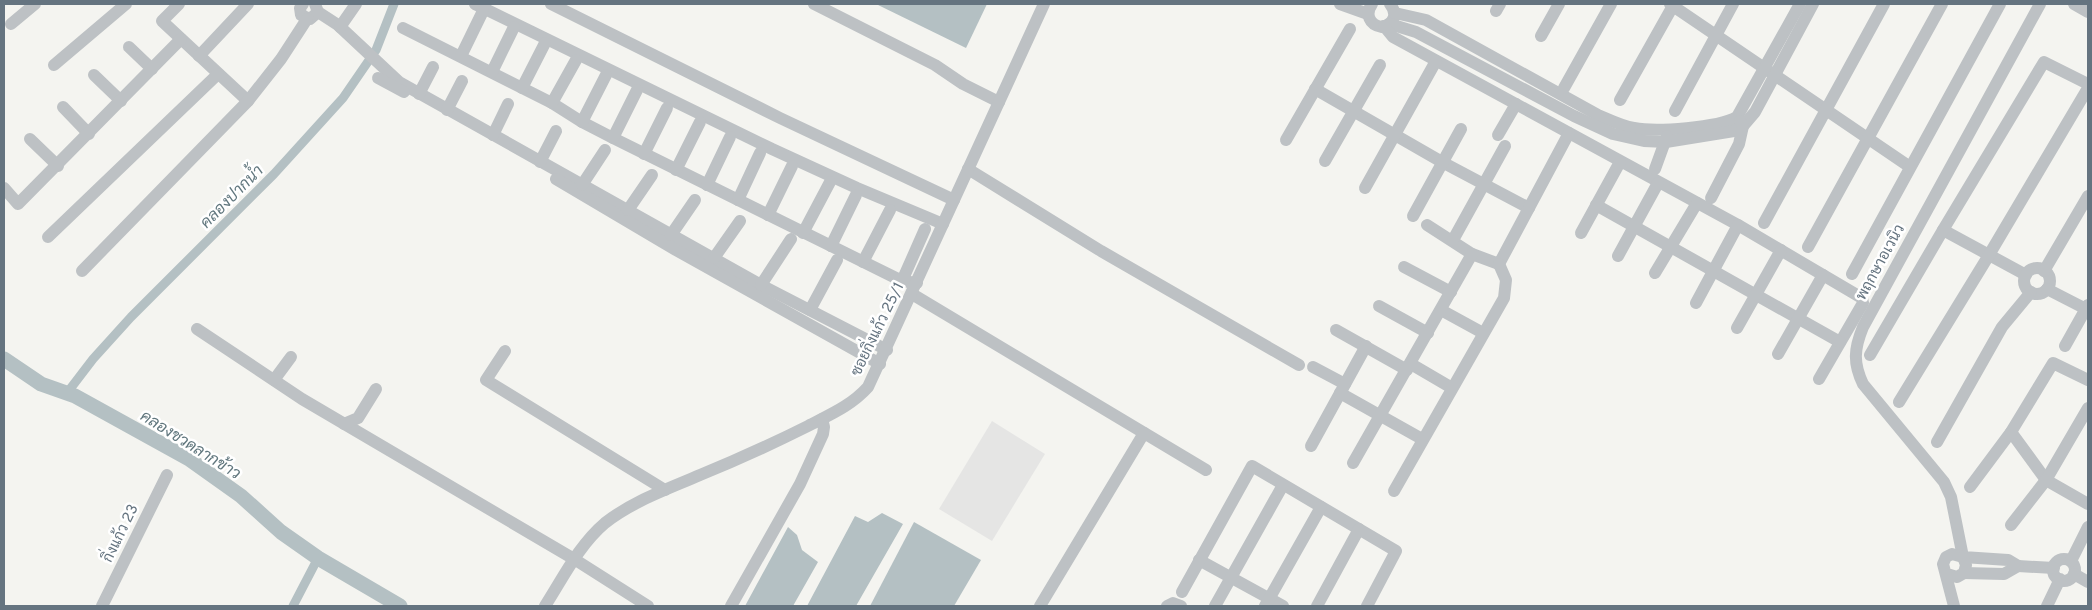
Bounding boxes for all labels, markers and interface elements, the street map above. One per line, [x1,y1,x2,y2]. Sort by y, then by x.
water label: คลองปากน้ำ [192,157,268,233]
street label: พฤกษาอเวนิว [1852,221,1910,304]
street label: ซอยกิ่งแก้ว 25/1 [842,277,909,380]
water label: คลองชวดลากข้าว [136,404,245,485]
street label: กิ่งแก้ว 23 [94,499,144,566]

